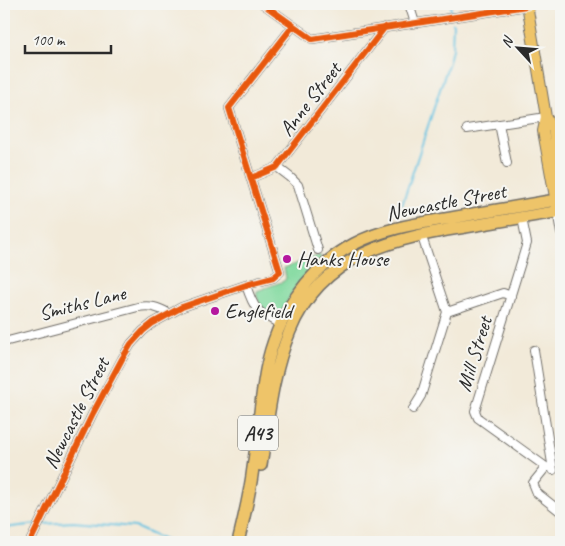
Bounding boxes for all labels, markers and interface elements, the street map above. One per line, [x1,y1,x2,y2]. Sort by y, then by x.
scale bar [25,22,111,54]
north arrow [492,22,542,72]
text: 100 m [32,31,66,50]
text: N [497,33,517,50]
street label: Anne Street [273,55,348,141]
street label: Newcastle Street [384,177,510,226]
place label: Hanks House [297,246,391,272]
marker: Hanks House [281,253,293,265]
street label: Smiths Lane [36,279,129,326]
place label: Englefield [225,298,295,324]
marker: Englefield [209,305,221,317]
street label: Mill Street [450,312,498,395]
street label: Newcastle Street [37,351,116,473]
road number: A43 [238,416,278,450]

